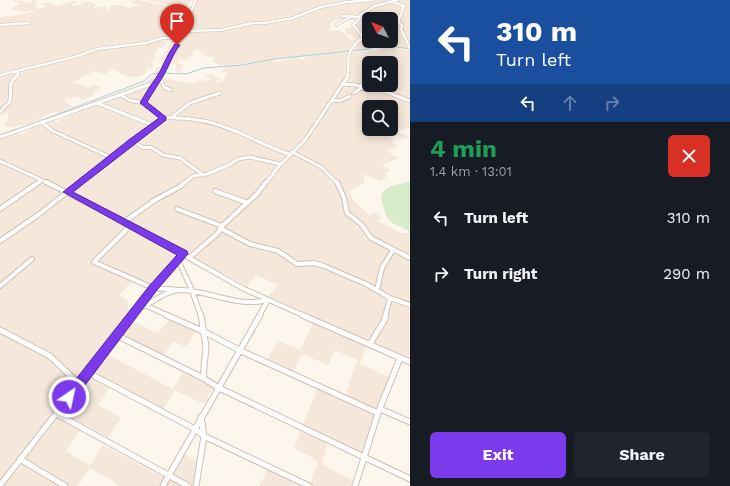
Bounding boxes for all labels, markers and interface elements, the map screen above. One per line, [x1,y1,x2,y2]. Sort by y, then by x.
pin [160,4,194,45]
icon: arrive [166,10,188,32]
north arrow [362,12,398,48]
map controls [362,12,398,136]
text: 310 m [496,15,577,48]
icon: left [430,16,482,68]
text: Turn left [496,49,571,70]
button: sound [362,56,398,92]
icon: left [517,92,539,114]
icon: ahead [559,92,581,114]
icon: right [601,92,623,114]
button: search [362,100,398,136]
text: 4 min [430,135,497,163]
button: close [668,135,710,177]
text: 1.4 km · 13:01 [430,164,512,179]
icon: left [430,207,452,229]
text: Turn left [464,209,528,227]
text: 310 m [667,209,710,227]
icon: right [430,263,452,285]
text: Turn right [464,265,537,283]
text: 290 m [663,265,710,283]
position arrow [48,376,90,418]
button: Exit [430,432,566,478]
button: Share [574,432,710,478]

